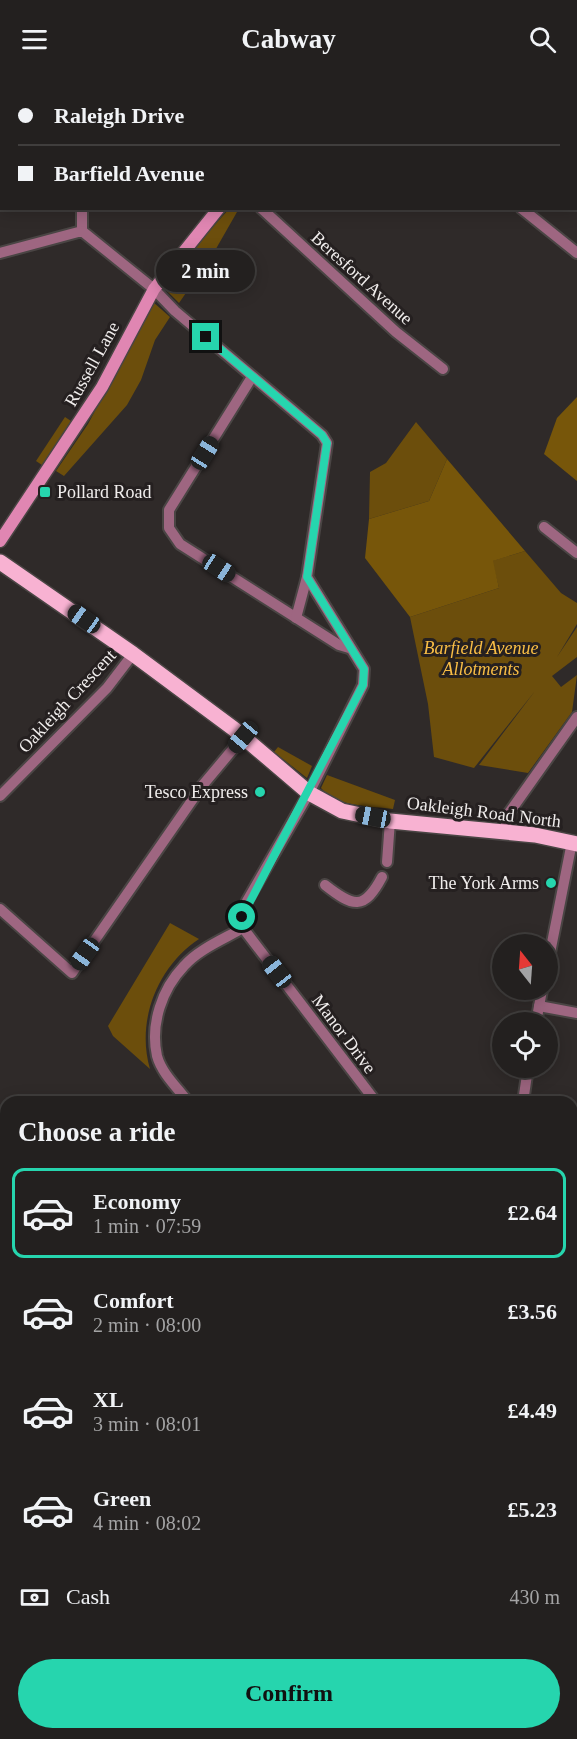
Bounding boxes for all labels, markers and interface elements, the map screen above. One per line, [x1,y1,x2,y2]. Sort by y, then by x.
icon: menu [18,23,51,56]
icon: search [526,23,559,56]
text: Cabway [241,24,336,54]
text: Raleigh Drive [54,103,184,128]
text: Barfield Avenue [54,161,205,186]
street label: Beresford Avenue [307,227,417,329]
callout: 2 min [156,250,256,292]
text: 2 min [181,260,230,282]
street label: Russell Lane [61,318,123,410]
route end [192,323,219,350]
car [188,433,222,473]
place label: Pollard Road [57,482,152,502]
marker: Pollard Road [38,485,52,499]
car [199,551,239,585]
car [64,601,104,637]
park label: Barfield Avenue Allotments [423,638,539,679]
street label: Oakleigh Crescent [14,645,120,757]
car [225,717,261,757]
place label: Tesco Express [145,782,248,802]
marker: Tesco Express [253,785,267,799]
street label: Oakleigh Road North [406,793,562,831]
car [354,805,392,829]
place label: The York Arms [428,873,539,893]
marker: The York Arms [544,876,558,890]
route start [228,903,255,930]
car [67,934,103,974]
north arrow [492,934,558,1000]
map controls [492,934,558,1078]
car [259,952,295,992]
street label: Manor Drive [308,991,380,1077]
button: locate [492,1012,558,1078]
text: Choose a ride [18,1117,176,1147]
icon: car [21,1186,75,1240]
text: Economy [93,1189,181,1214]
text: £2.64 [508,1200,557,1225]
text: 1 min · 07:59 [93,1215,201,1237]
icon: car [21,1285,75,1339]
text: Comfort [93,1288,174,1313]
text: £3.56 [508,1299,557,1324]
text: 2 min · 08:00 [93,1314,201,1336]
icon: car [21,1384,75,1438]
text: XL [93,1387,124,1412]
text: £4.49 [508,1398,557,1423]
text: 3 min · 08:01 [93,1413,201,1435]
icon: car [21,1483,75,1537]
text: Green [93,1486,151,1511]
text: £5.23 [508,1497,557,1522]
text: 4 min · 08:02 [93,1512,201,1534]
icon: cash [18,1581,51,1614]
text: Cash [66,1584,110,1609]
text: 430 m [509,1586,560,1608]
button: Confirm [18,1659,560,1728]

